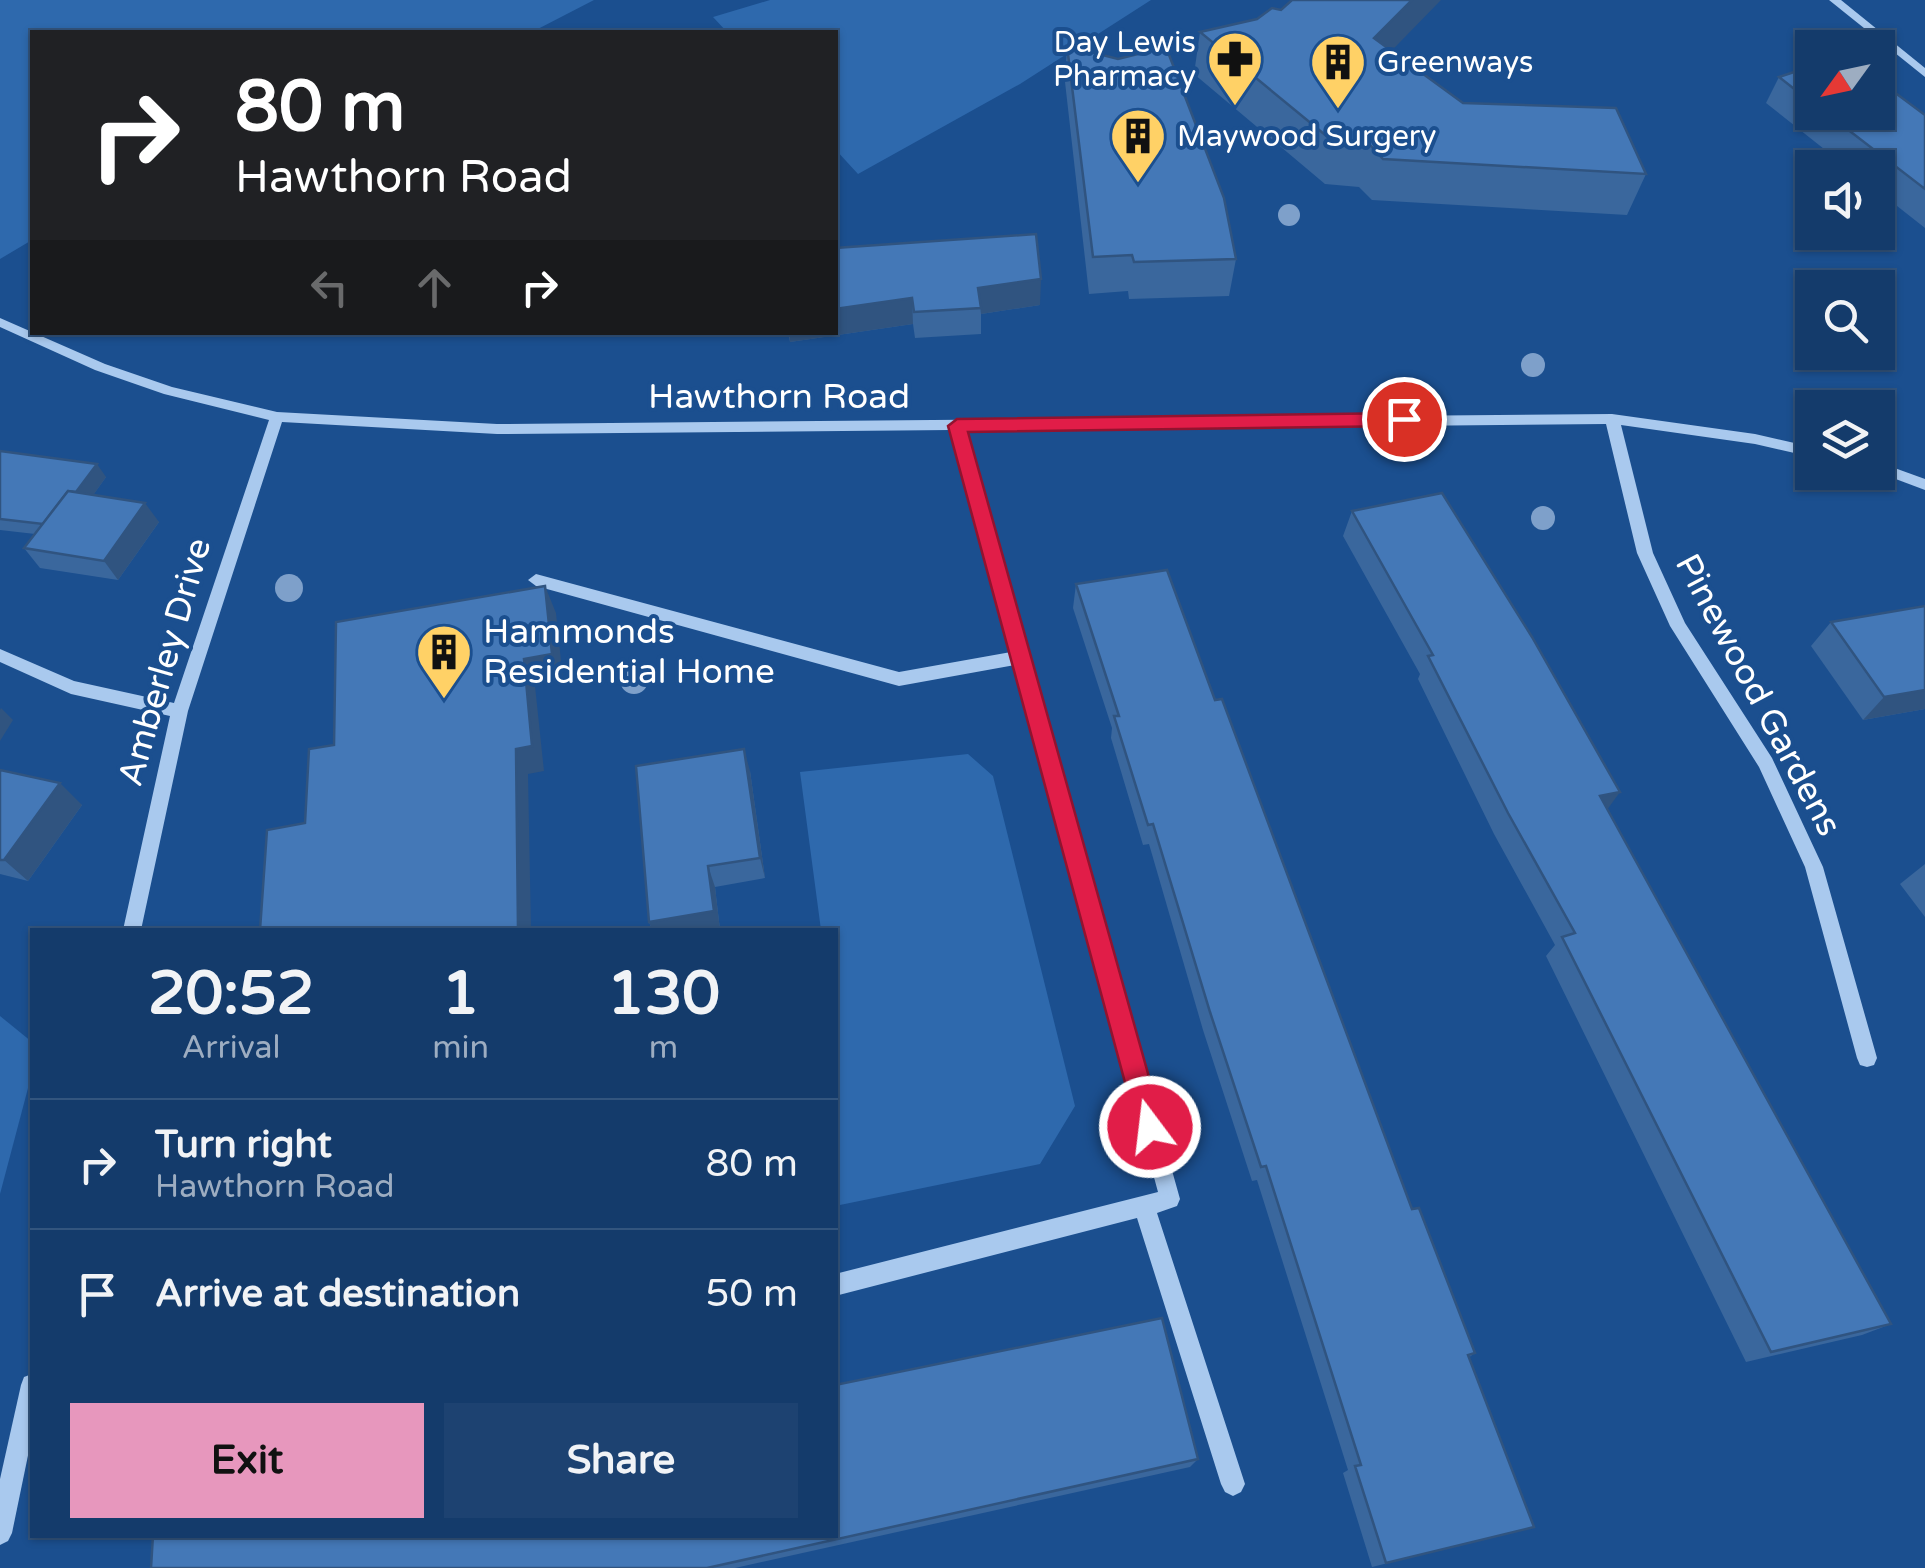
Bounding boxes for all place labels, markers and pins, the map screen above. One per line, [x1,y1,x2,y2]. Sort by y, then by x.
place label: Day Lewis Pharmacy [1053,24,1196,95]
pharmacy icon: Day Lewis Pharmacy [1205,29,1265,108]
building icon: Greenways [1308,32,1368,111]
place label: Greenways [1377,44,1533,81]
building icon: Maywood Surgery [1108,106,1168,185]
place label: Maywood Surgery [1177,118,1436,155]
pin [1362,377,1447,462]
place label: Hammonds Residential Home [483,611,775,693]
building icon: Hammonds Residential Home [414,622,474,701]

